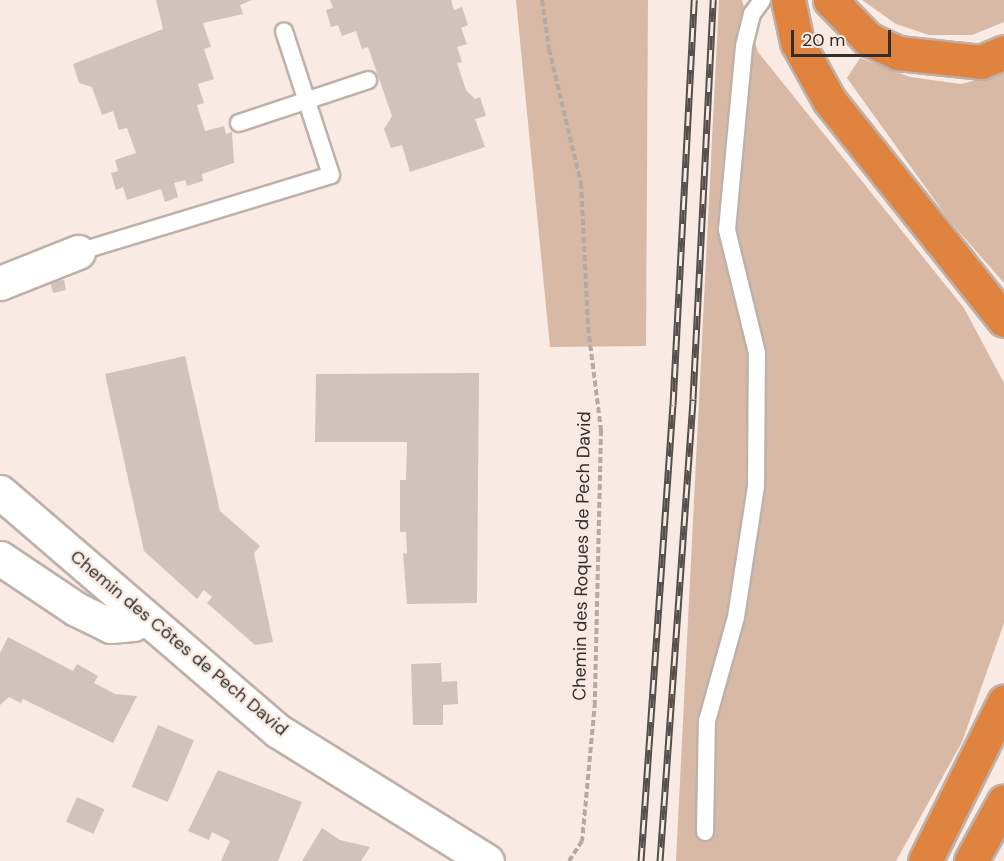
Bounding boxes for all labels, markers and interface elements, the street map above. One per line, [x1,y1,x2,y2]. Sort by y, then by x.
scale bar [794,18,894,56]
text: 20 m [802,28,845,52]
street label: Chemin des Roques de Pech David [569,411,595,701]
street label: Chemin des Côtes de Pech David [66,546,292,740]

